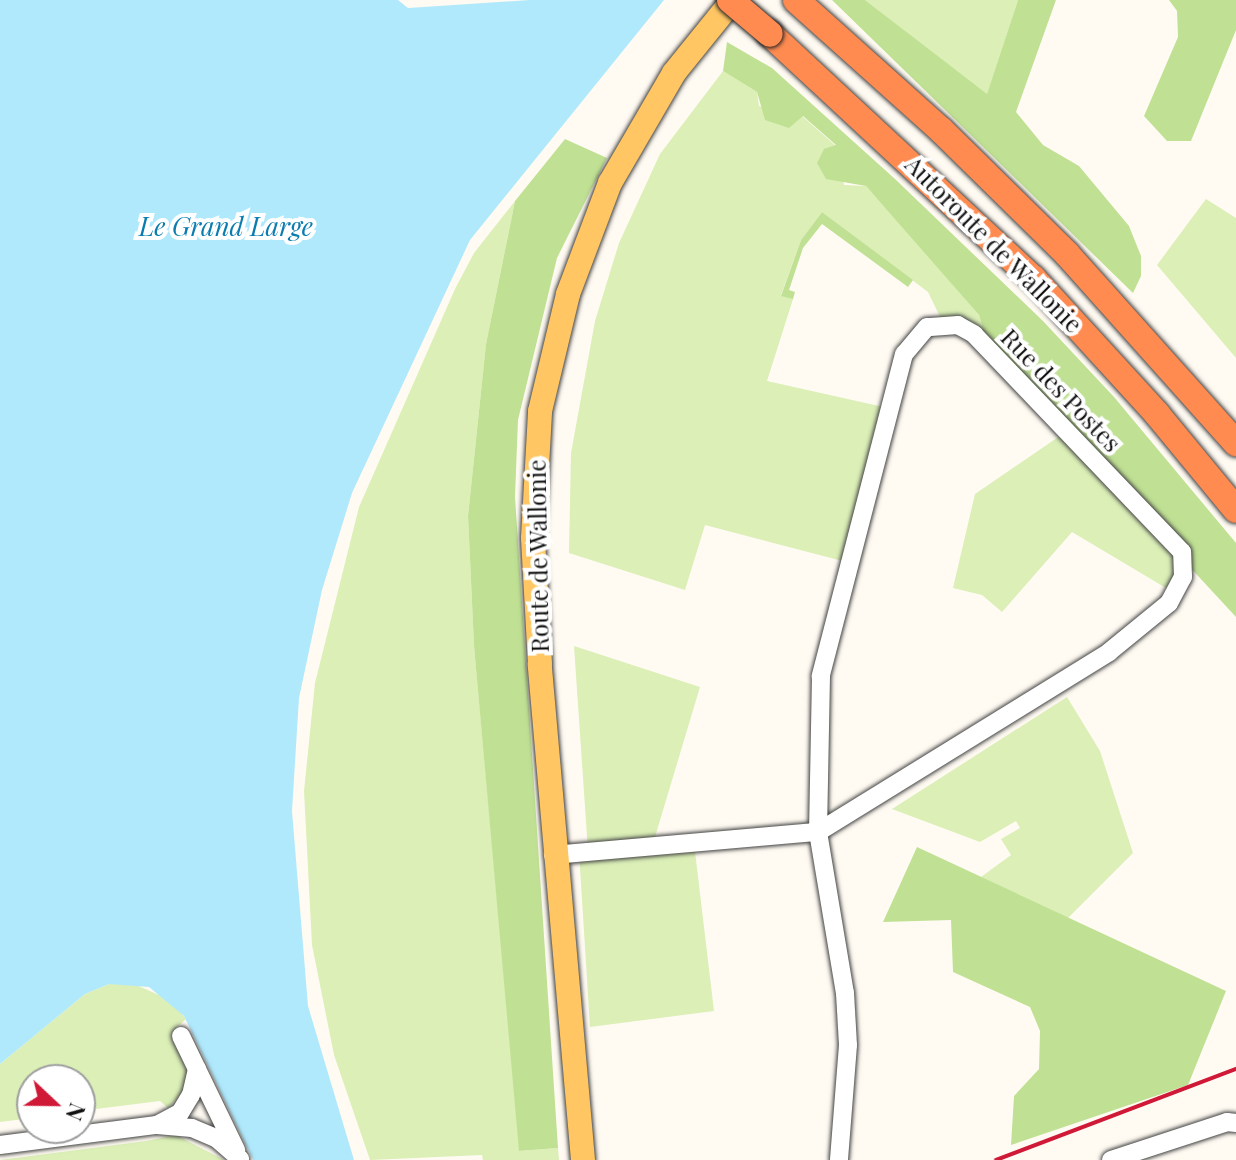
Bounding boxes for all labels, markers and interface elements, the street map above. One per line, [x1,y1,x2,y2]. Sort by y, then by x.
street label: Autoroute de Wallonie [899,149,1089,339]
water label: Le Grand Large [139,210,313,242]
street label: Rue des Postes [995,323,1127,457]
street label: Route de Wallonie [522,459,554,653]
north arrow [16,1064,96,1144]
text: N [60,1099,93,1125]

